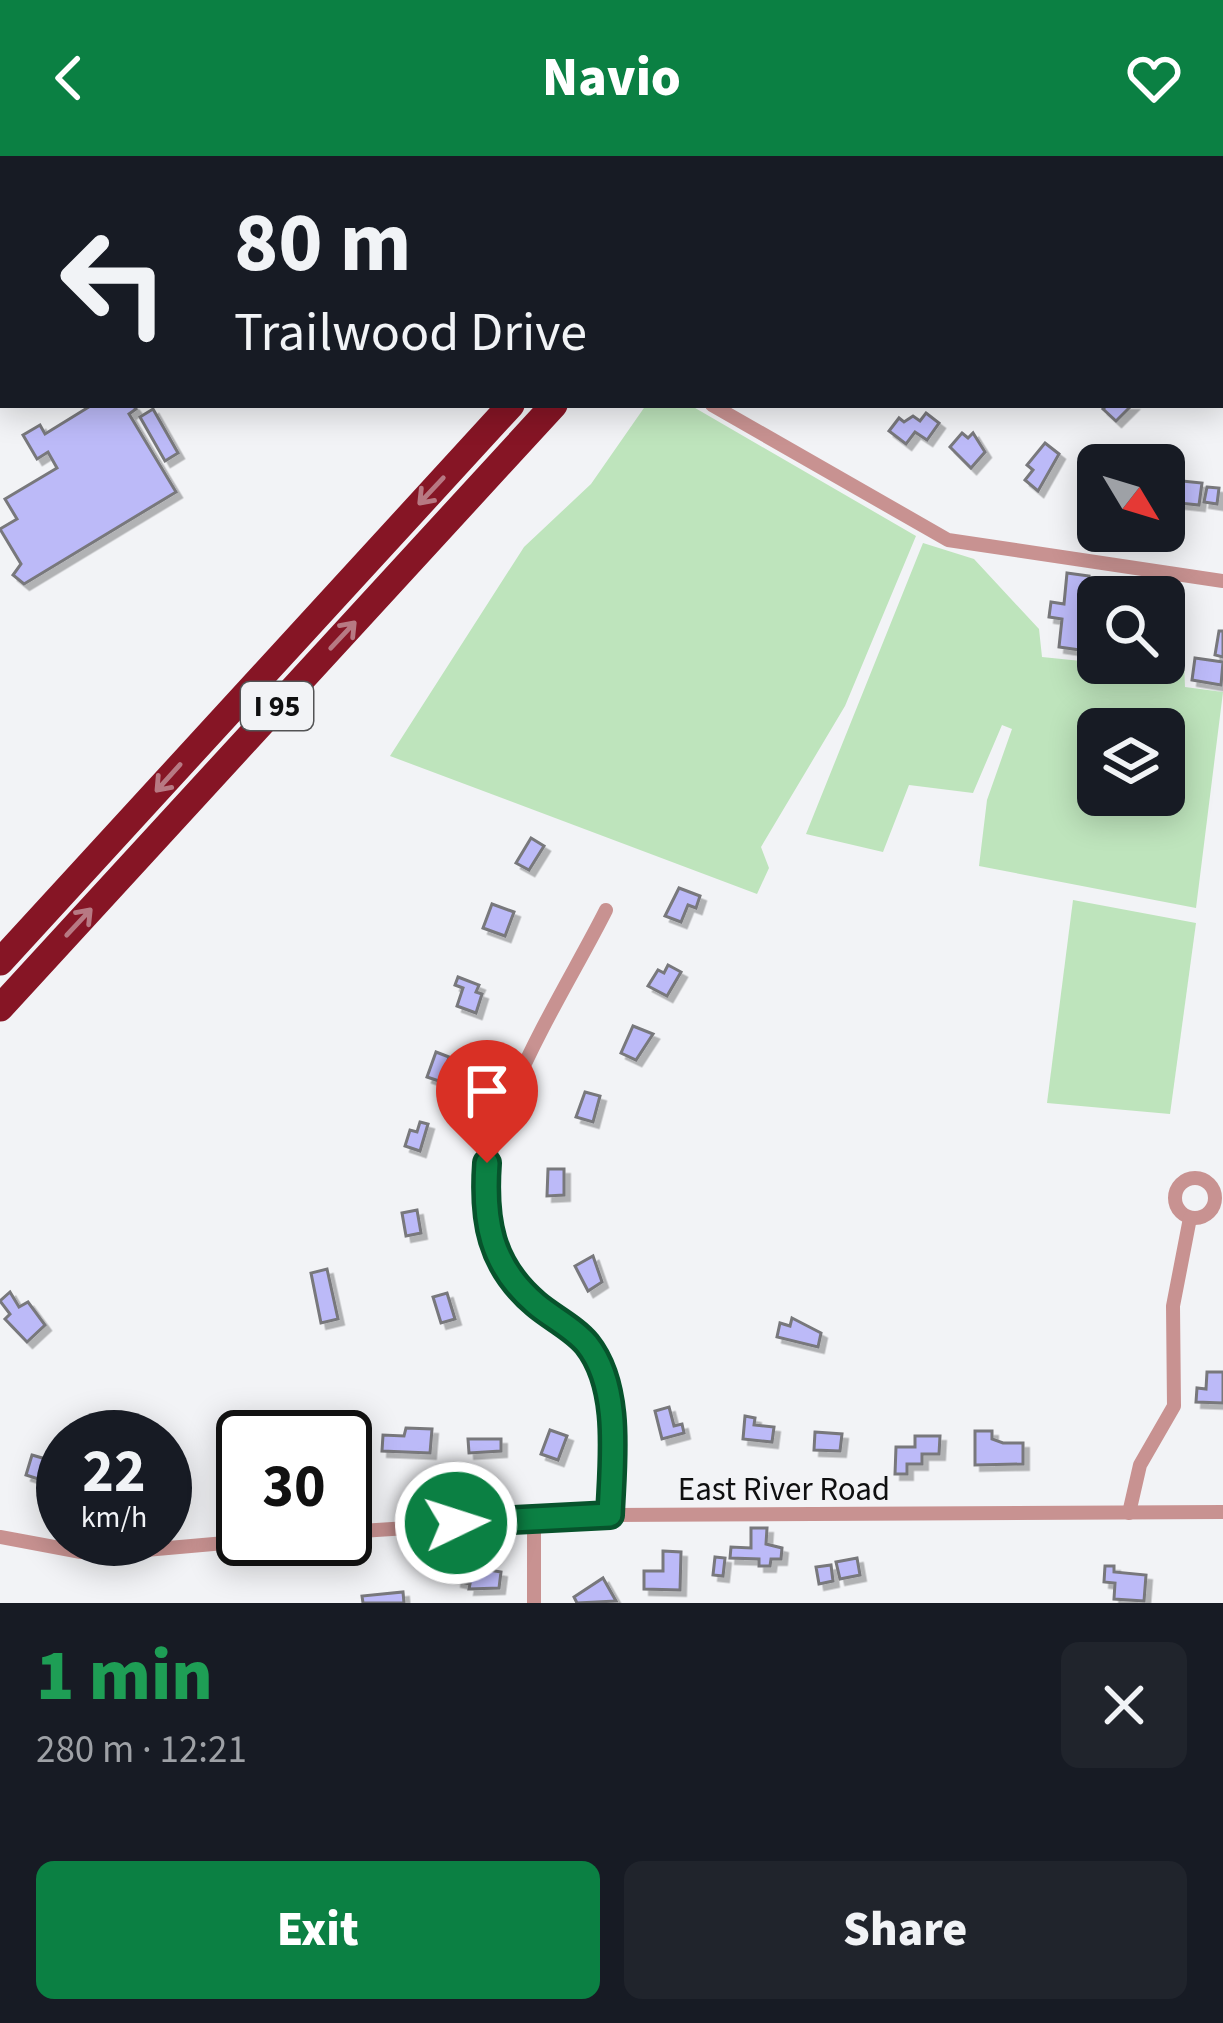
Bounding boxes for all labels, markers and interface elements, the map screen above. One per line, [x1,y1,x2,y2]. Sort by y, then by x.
text: Navio [542,40,681,117]
icon: back [36,45,102,111]
icon: heart [1121,45,1187,111]
text: 80 m [234,184,412,304]
icon: left [36,204,192,360]
text: Trailwood Drive [234,295,587,372]
north arrow [1077,444,1185,552]
map controls [1077,444,1185,816]
one-way arrow [418,476,446,505]
button: search [1077,576,1185,684]
one-way arrow [329,620,356,650]
road number: I 95 [241,682,313,730]
button: layers [1077,708,1185,816]
one-way arrow [155,763,182,793]
one-way arrow [65,907,92,937]
pin [436,1040,538,1163]
icon: arrive [454,1058,520,1124]
speed limit sign: 30 [216,1410,372,1566]
text: 22 [82,1430,146,1515]
position arrow [393,1460,519,1586]
street label: East River Road [678,1466,890,1513]
text: km/h [81,1496,147,1539]
text: 1 min [36,1625,213,1728]
button: close [1061,1642,1187,1768]
text: 280 m · 12:21 [36,1722,247,1778]
button: Exit [36,1861,600,1999]
button: Share [624,1861,1187,1999]

